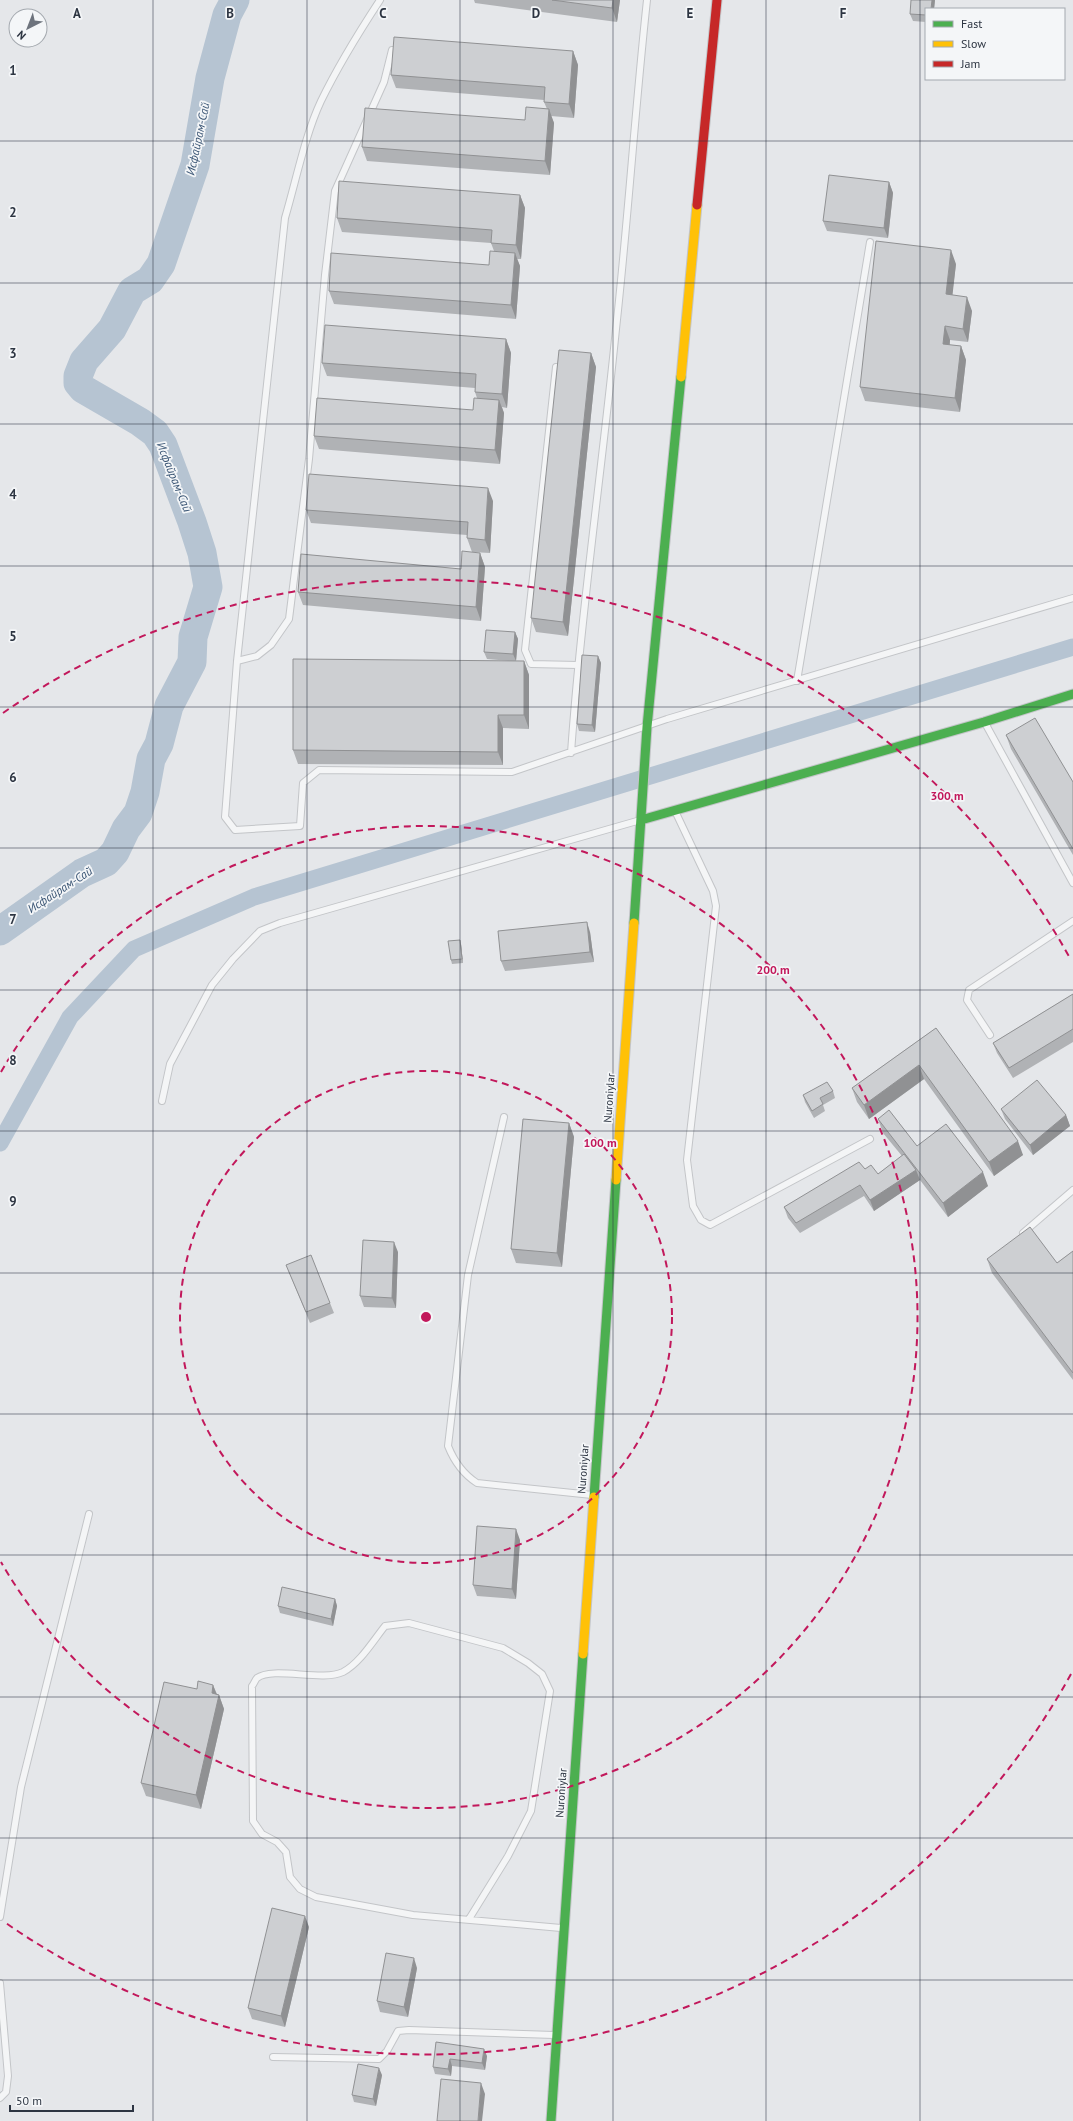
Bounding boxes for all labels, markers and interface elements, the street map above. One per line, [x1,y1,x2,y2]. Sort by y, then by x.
text: A [73,5,81,22]
text: B [226,5,234,22]
text: C [379,5,387,22]
text: D [532,5,540,22]
text: E [687,5,694,22]
text: F [840,5,847,22]
north arrow [8,8,48,48]
legend [925,8,1065,80]
text: Fast [961,16,982,31]
text: N [14,28,29,43]
text: Slow [961,36,986,51]
text: Jam [960,56,980,71]
text: 1 [9,62,17,79]
water label: Исфайрам-Сай [182,101,213,177]
text: 2 [9,204,17,221]
text: 3 [9,345,17,362]
water label: Исфайрам-Сай [154,440,195,514]
text: 4 [9,486,17,503]
text: 5 [9,628,17,645]
text: 6 [9,769,17,786]
text: 300 m [930,788,964,803]
water label: Исфайрам-Сай [25,863,95,916]
text: 7 [9,911,17,928]
text: 200 m [756,962,790,977]
text: 8 [9,1052,17,1069]
street label: Nuroniylar [600,1073,618,1123]
text: 100 m [583,1135,617,1150]
text: 9 [9,1193,17,1210]
centre of rings [419,1310,433,1324]
street label: Nuroniylar [574,1444,592,1494]
street label: Nuroniylar [552,1768,570,1818]
scale bar [10,2087,133,2113]
text: 50 m [16,2093,42,2108]

